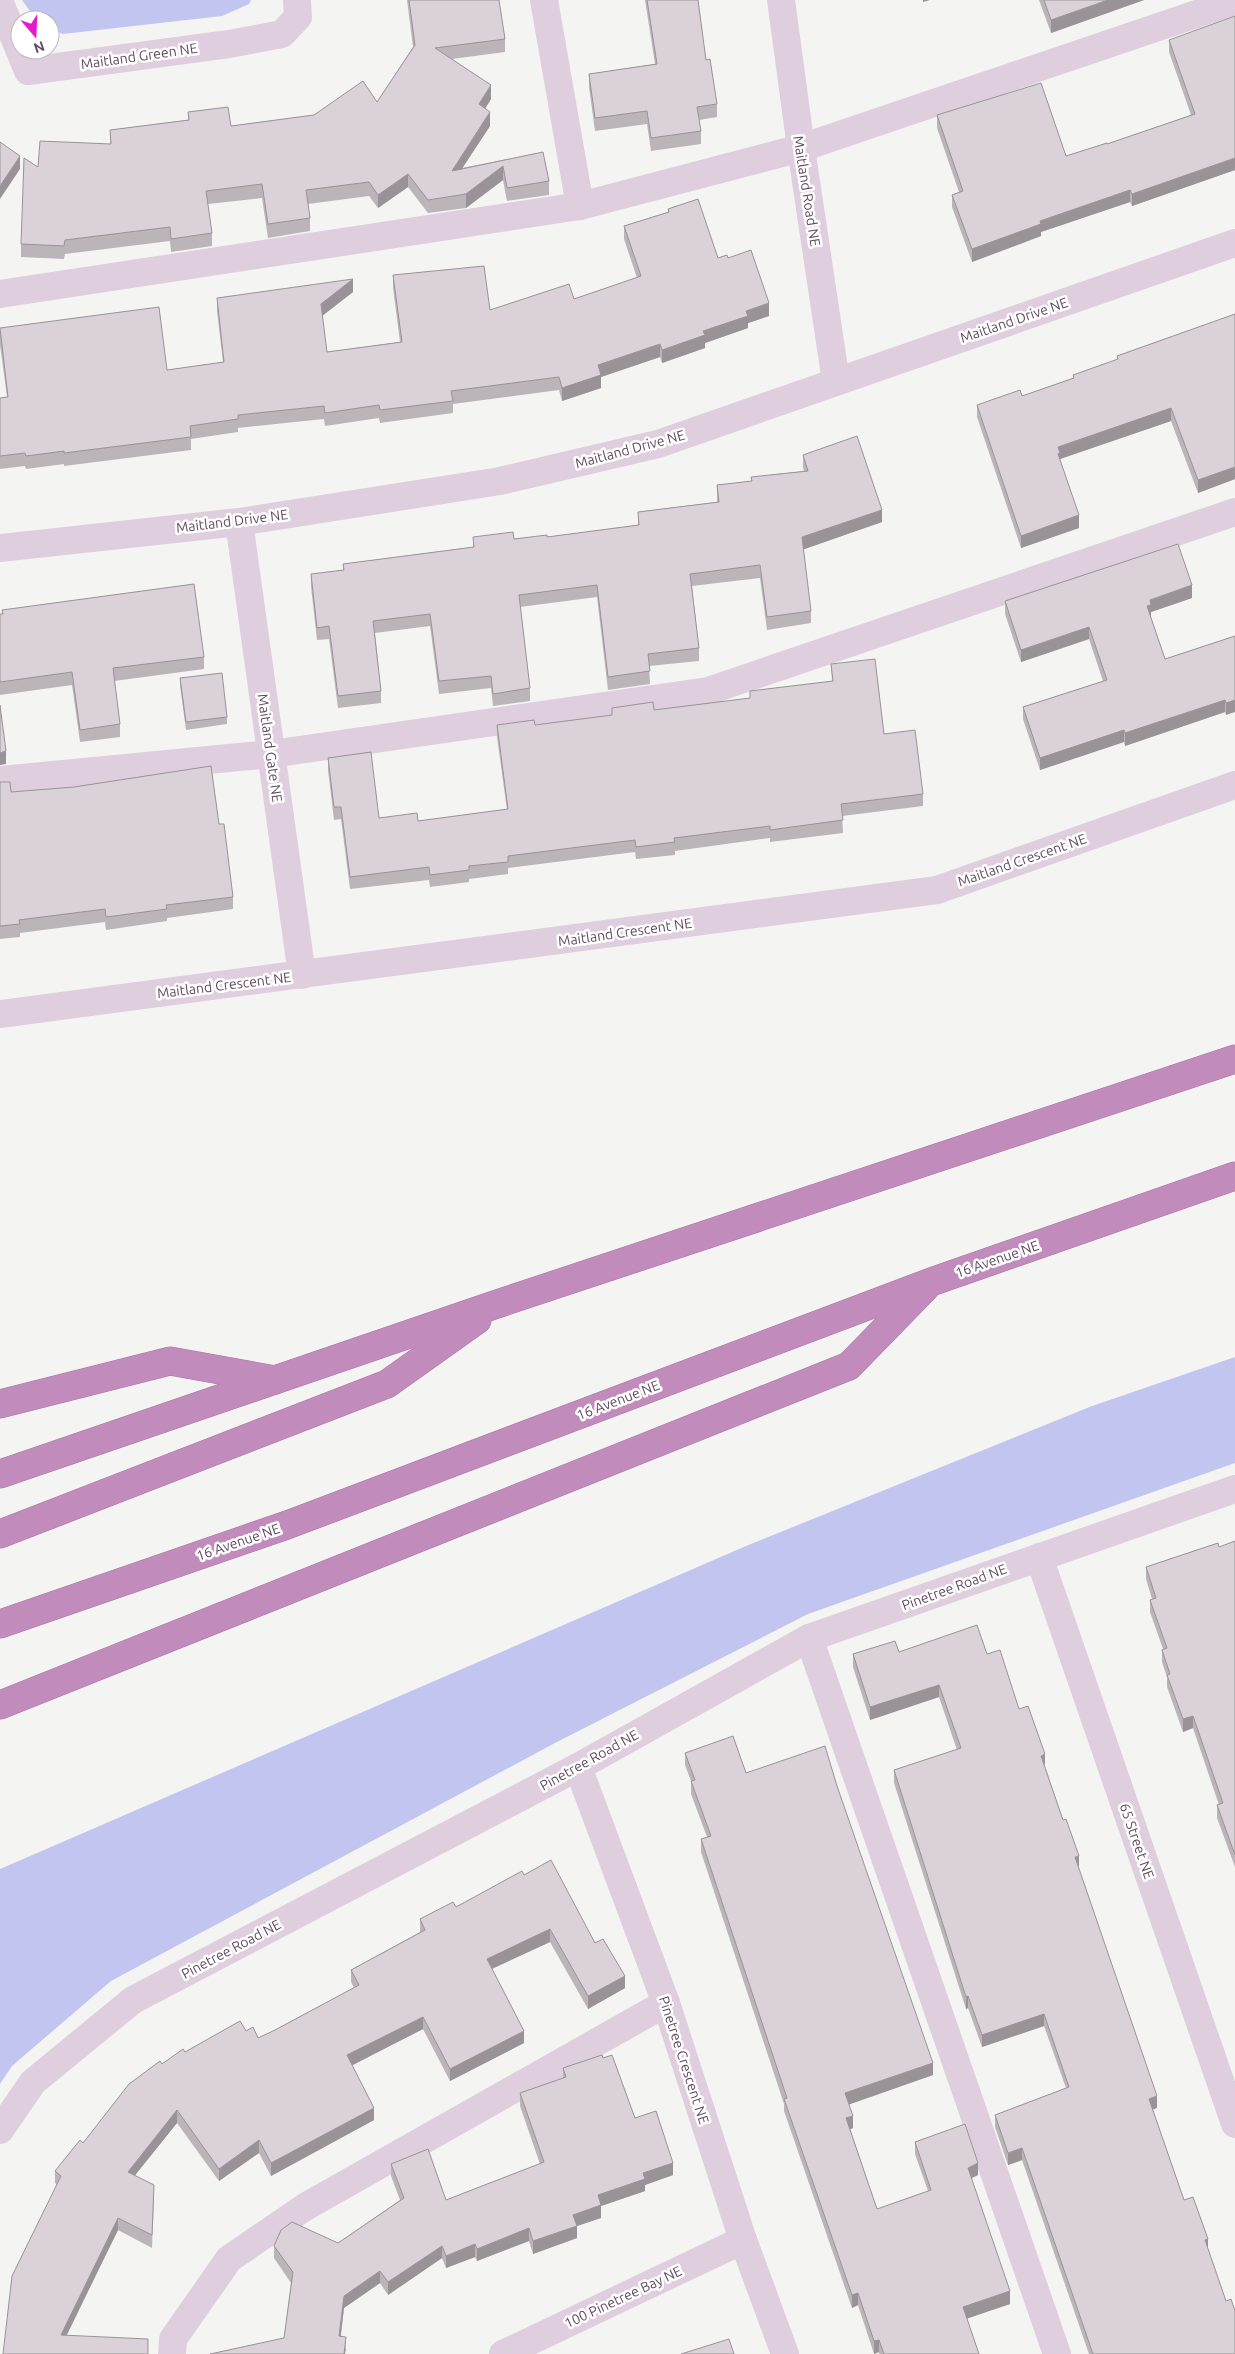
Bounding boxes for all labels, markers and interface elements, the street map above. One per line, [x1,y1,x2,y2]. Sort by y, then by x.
north arrow [10,10,60,60]
text: N [32,38,47,57]
street label: Maitland Green NE [80,40,198,72]
street label: Maitland Road NE [790,134,824,248]
street label: Maitland Drive NE [958,294,1070,346]
street label: Maitland Drive NE [573,427,687,471]
street label: Maitland Drive NE [175,506,289,536]
street label: Maitland Gate NE [254,693,286,803]
street label: Maitland Crescent NE [956,830,1089,890]
street label: Maitland Crescent NE [557,915,693,949]
street label: Maitland Crescent NE [156,969,292,1001]
street label: 16 Avenue NE [953,1237,1041,1281]
street label: 16 Avenue NE [574,1377,662,1423]
street label: 16 Avenue NE [194,1520,282,1564]
street label: Pinetree Road NE [899,1561,1009,1613]
street label: Pinetree Road NE [537,1726,641,1794]
street label: 65 Street NE [1117,1801,1157,1881]
street label: Pinetree Road NE [179,1916,284,1982]
street label: Pinetree Crescent NE [656,1994,712,2126]
street label: 100 Pinetree Bay NE [562,2263,684,2331]

